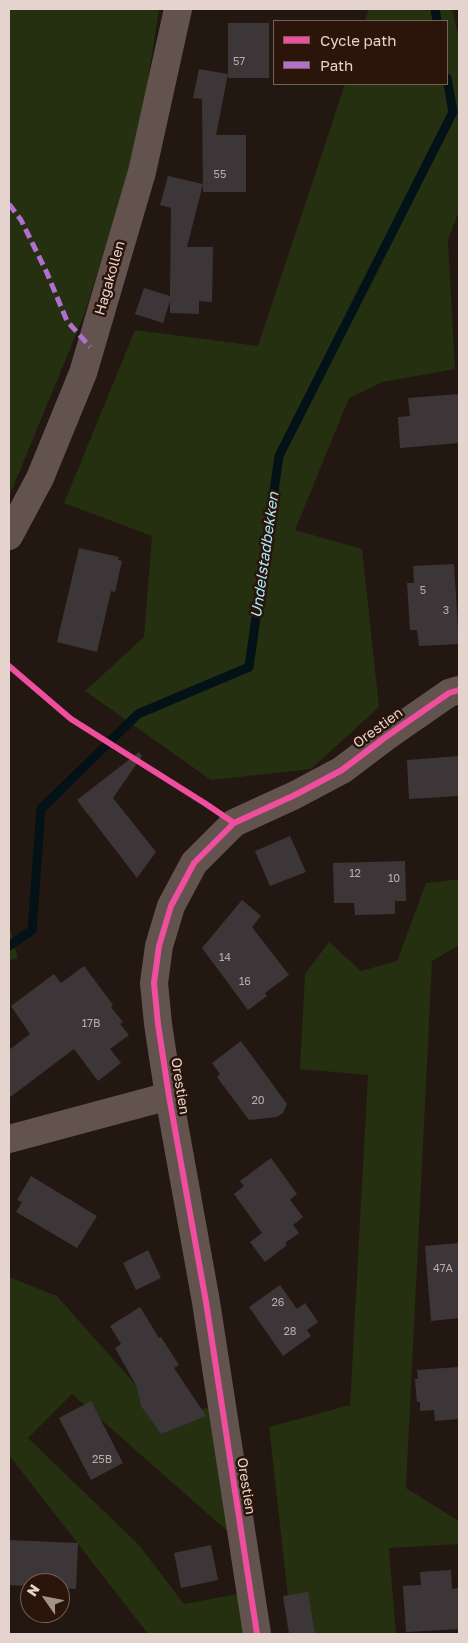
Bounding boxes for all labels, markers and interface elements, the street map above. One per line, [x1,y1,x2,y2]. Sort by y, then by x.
legend [273,20,448,85]
text: Cycle path [320,31,396,49]
house number: 57 [233,55,245,69]
text: Path [320,56,353,74]
house number: 55 [214,168,226,182]
street label: Hagakollen [91,239,129,317]
water label: Undelstadbekken [247,491,283,619]
house number: 5 [420,584,426,598]
house number: 3 [443,604,449,618]
street label: Orestien [350,704,406,752]
house number: 12 [349,867,361,881]
house number: 10 [388,872,400,886]
house number: 14 [219,951,231,965]
house number: 16 [239,975,251,989]
house number: 17B [82,1017,100,1031]
street label: Orestien [167,1056,193,1116]
house number: 20 [251,1094,265,1108]
house number: 47A [433,1262,453,1276]
house number: 26 [271,1296,285,1310]
house number: 28 [283,1325,297,1339]
house number: 25B [92,1453,112,1467]
street label: Orestien [233,1456,259,1516]
north arrow [20,1573,70,1623]
text: N [23,1581,43,1599]

